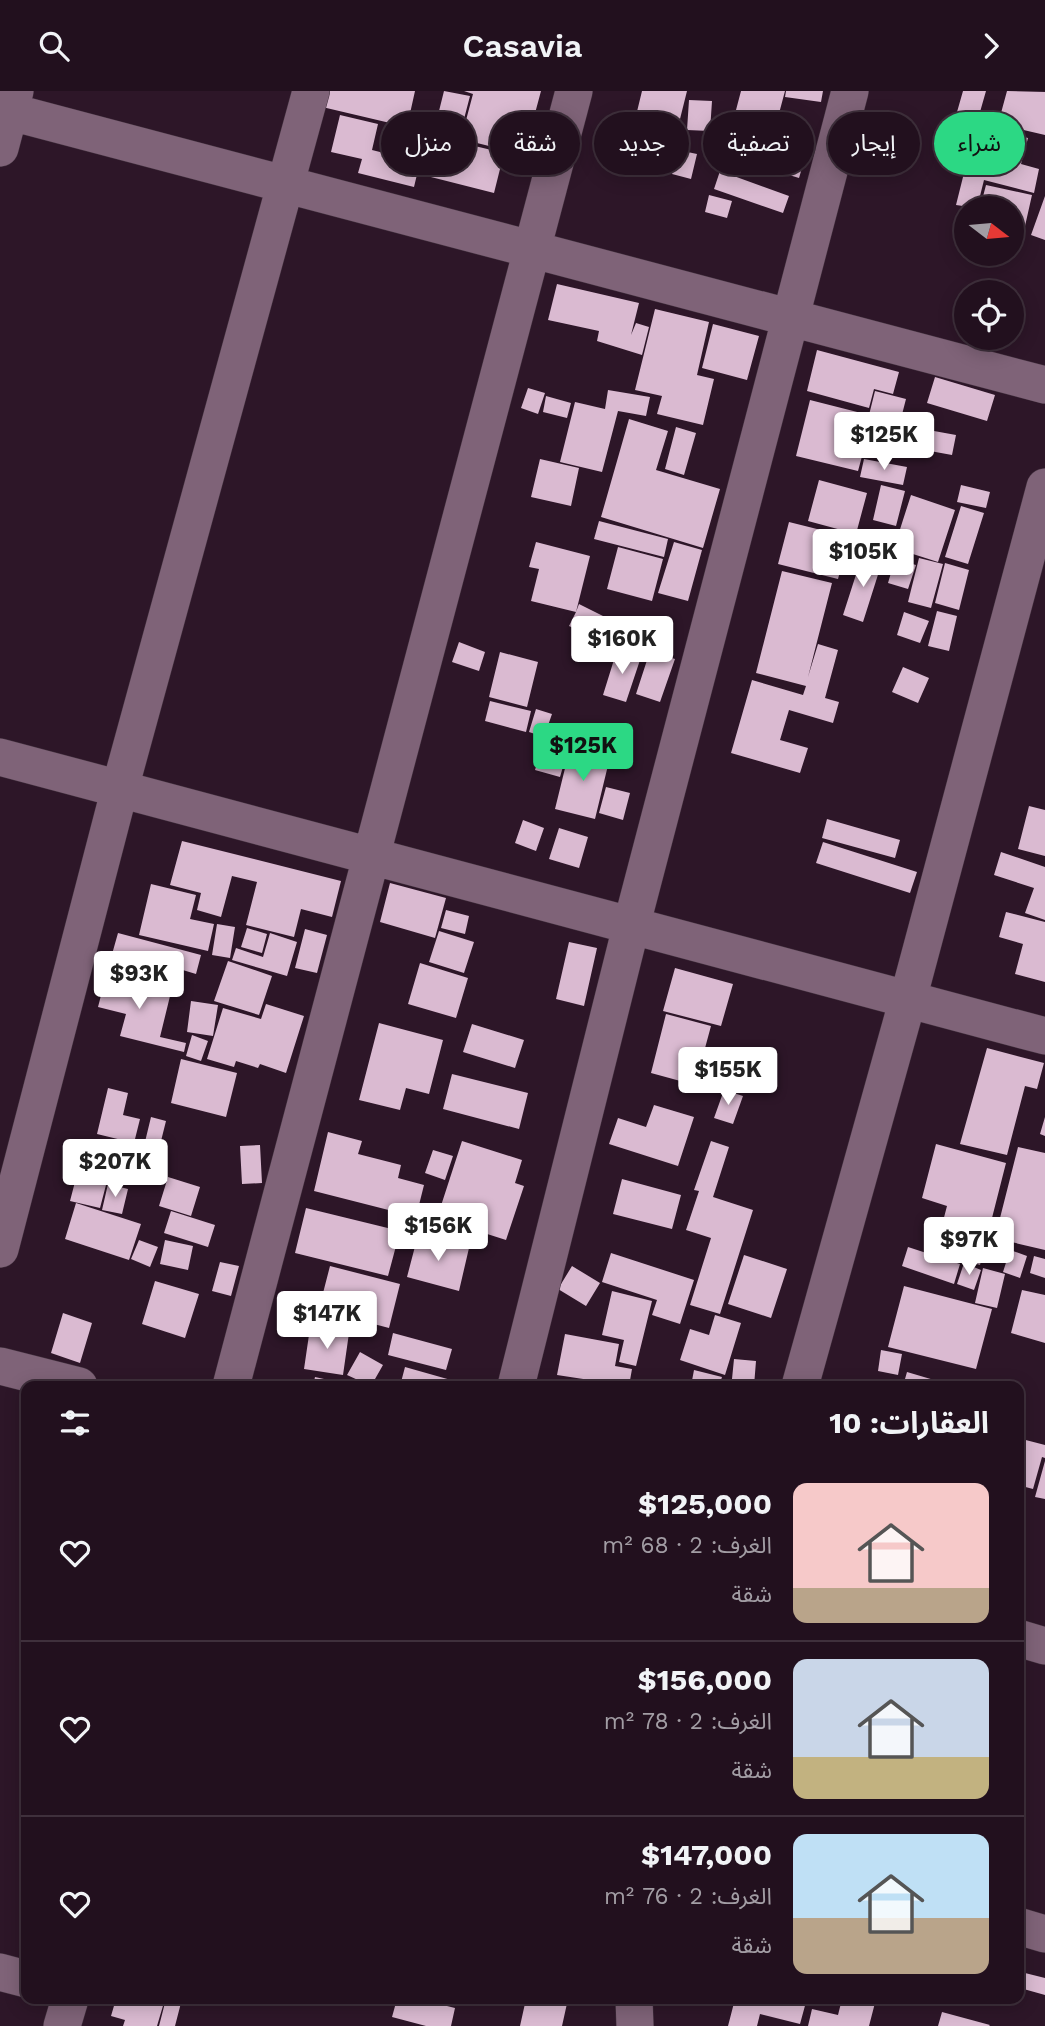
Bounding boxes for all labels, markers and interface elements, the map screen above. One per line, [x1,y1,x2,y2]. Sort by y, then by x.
icon: search [35,27,73,65]
text: Casavia [463,27,582,65]
icon: forward [972,27,1010,65]
chip: منزل [381,112,476,175]
chip: شقة [490,112,580,175]
chip: جديد [594,112,689,175]
chip: تصفية [703,112,814,175]
chip: إيجار [828,112,920,175]
chip: شراء [934,112,1025,175]
north arrow [954,196,1024,266]
map controls [954,196,1024,350]
button: locate [954,280,1024,350]
pin: $125K [835,413,933,472]
text: $125K [850,421,918,448]
pin: $105K [814,529,912,589]
text: $105K [829,538,897,565]
pin: $160K [573,617,671,676]
text: $160K [587,625,657,652]
pin: $125K [534,723,632,783]
text: $125K [549,732,617,759]
pin: $93K [98,951,180,1011]
text: $93K [110,960,168,987]
pin: $155K [679,1047,777,1107]
text: $155K [694,1056,762,1083]
pin: $207K [66,1139,164,1199]
text: $207K [79,1148,151,1175]
pin: $156K [389,1203,487,1263]
text: $156K [404,1212,472,1239]
pin: $97K [928,1217,1010,1277]
text: $97K [940,1226,998,1253]
pin: $147K [278,1291,376,1351]
text: $147K [293,1300,361,1327]
icon: filters [56,1404,94,1442]
text: العقارات: 10 [829,1405,989,1440]
text: $125,000 [638,1486,772,1521]
icon: home [849,1511,933,1595]
text: الغرف: 2 · 68 m² [602,1532,772,1559]
icon: heart [56,1534,94,1572]
text: شقة [731,1581,772,1608]
text: $156,000 [637,1662,772,1697]
icon: home [849,1687,933,1771]
text: الغرف: 2 · 78 m² [604,1708,772,1735]
icon: heart [56,1710,94,1748]
text: شقة [731,1757,772,1784]
text: $147,000 [641,1837,772,1872]
icon: home [849,1862,933,1946]
text: الغرف: 2 · 76 m² [604,1883,772,1910]
icon: heart [56,1885,94,1923]
text: شقة [731,1932,772,1959]

